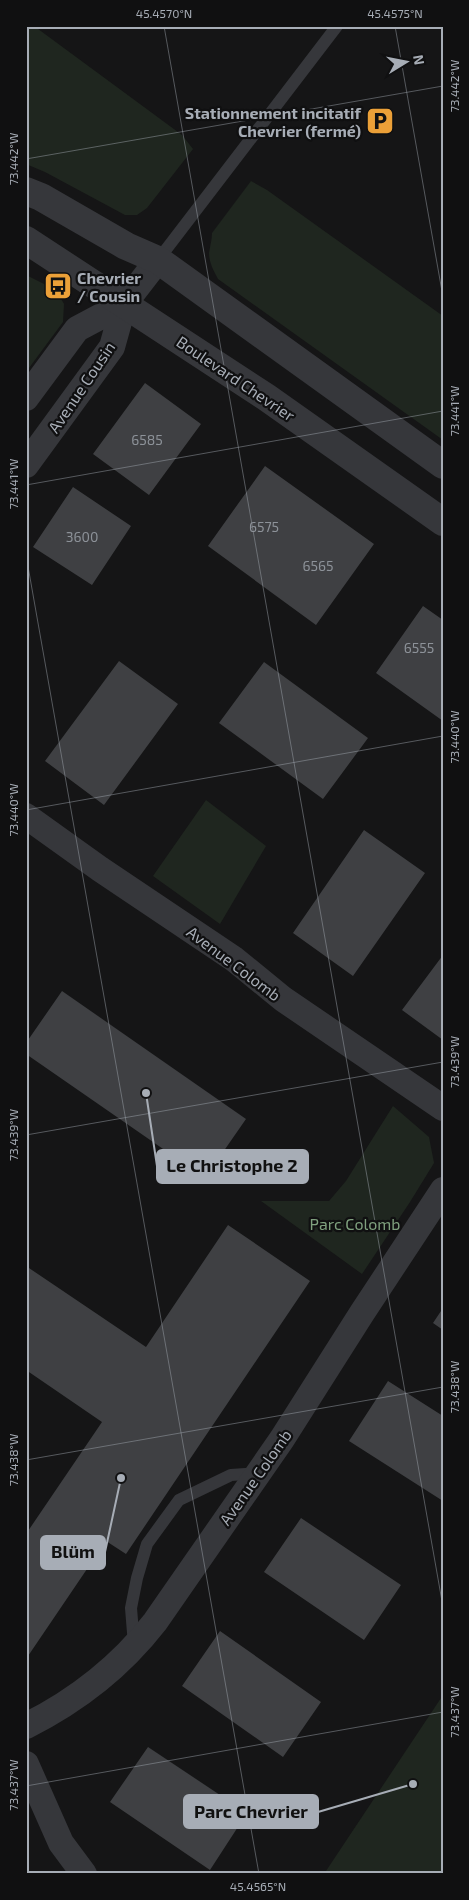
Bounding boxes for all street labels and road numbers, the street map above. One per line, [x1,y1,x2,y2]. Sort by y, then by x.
street label: Boulevard Chevrier [173,331,299,425]
street label: Avenue Cousin [44,338,118,436]
street label: Avenue Colomb [183,922,285,1004]
street label: Avenue Colomb [215,1426,295,1528]

